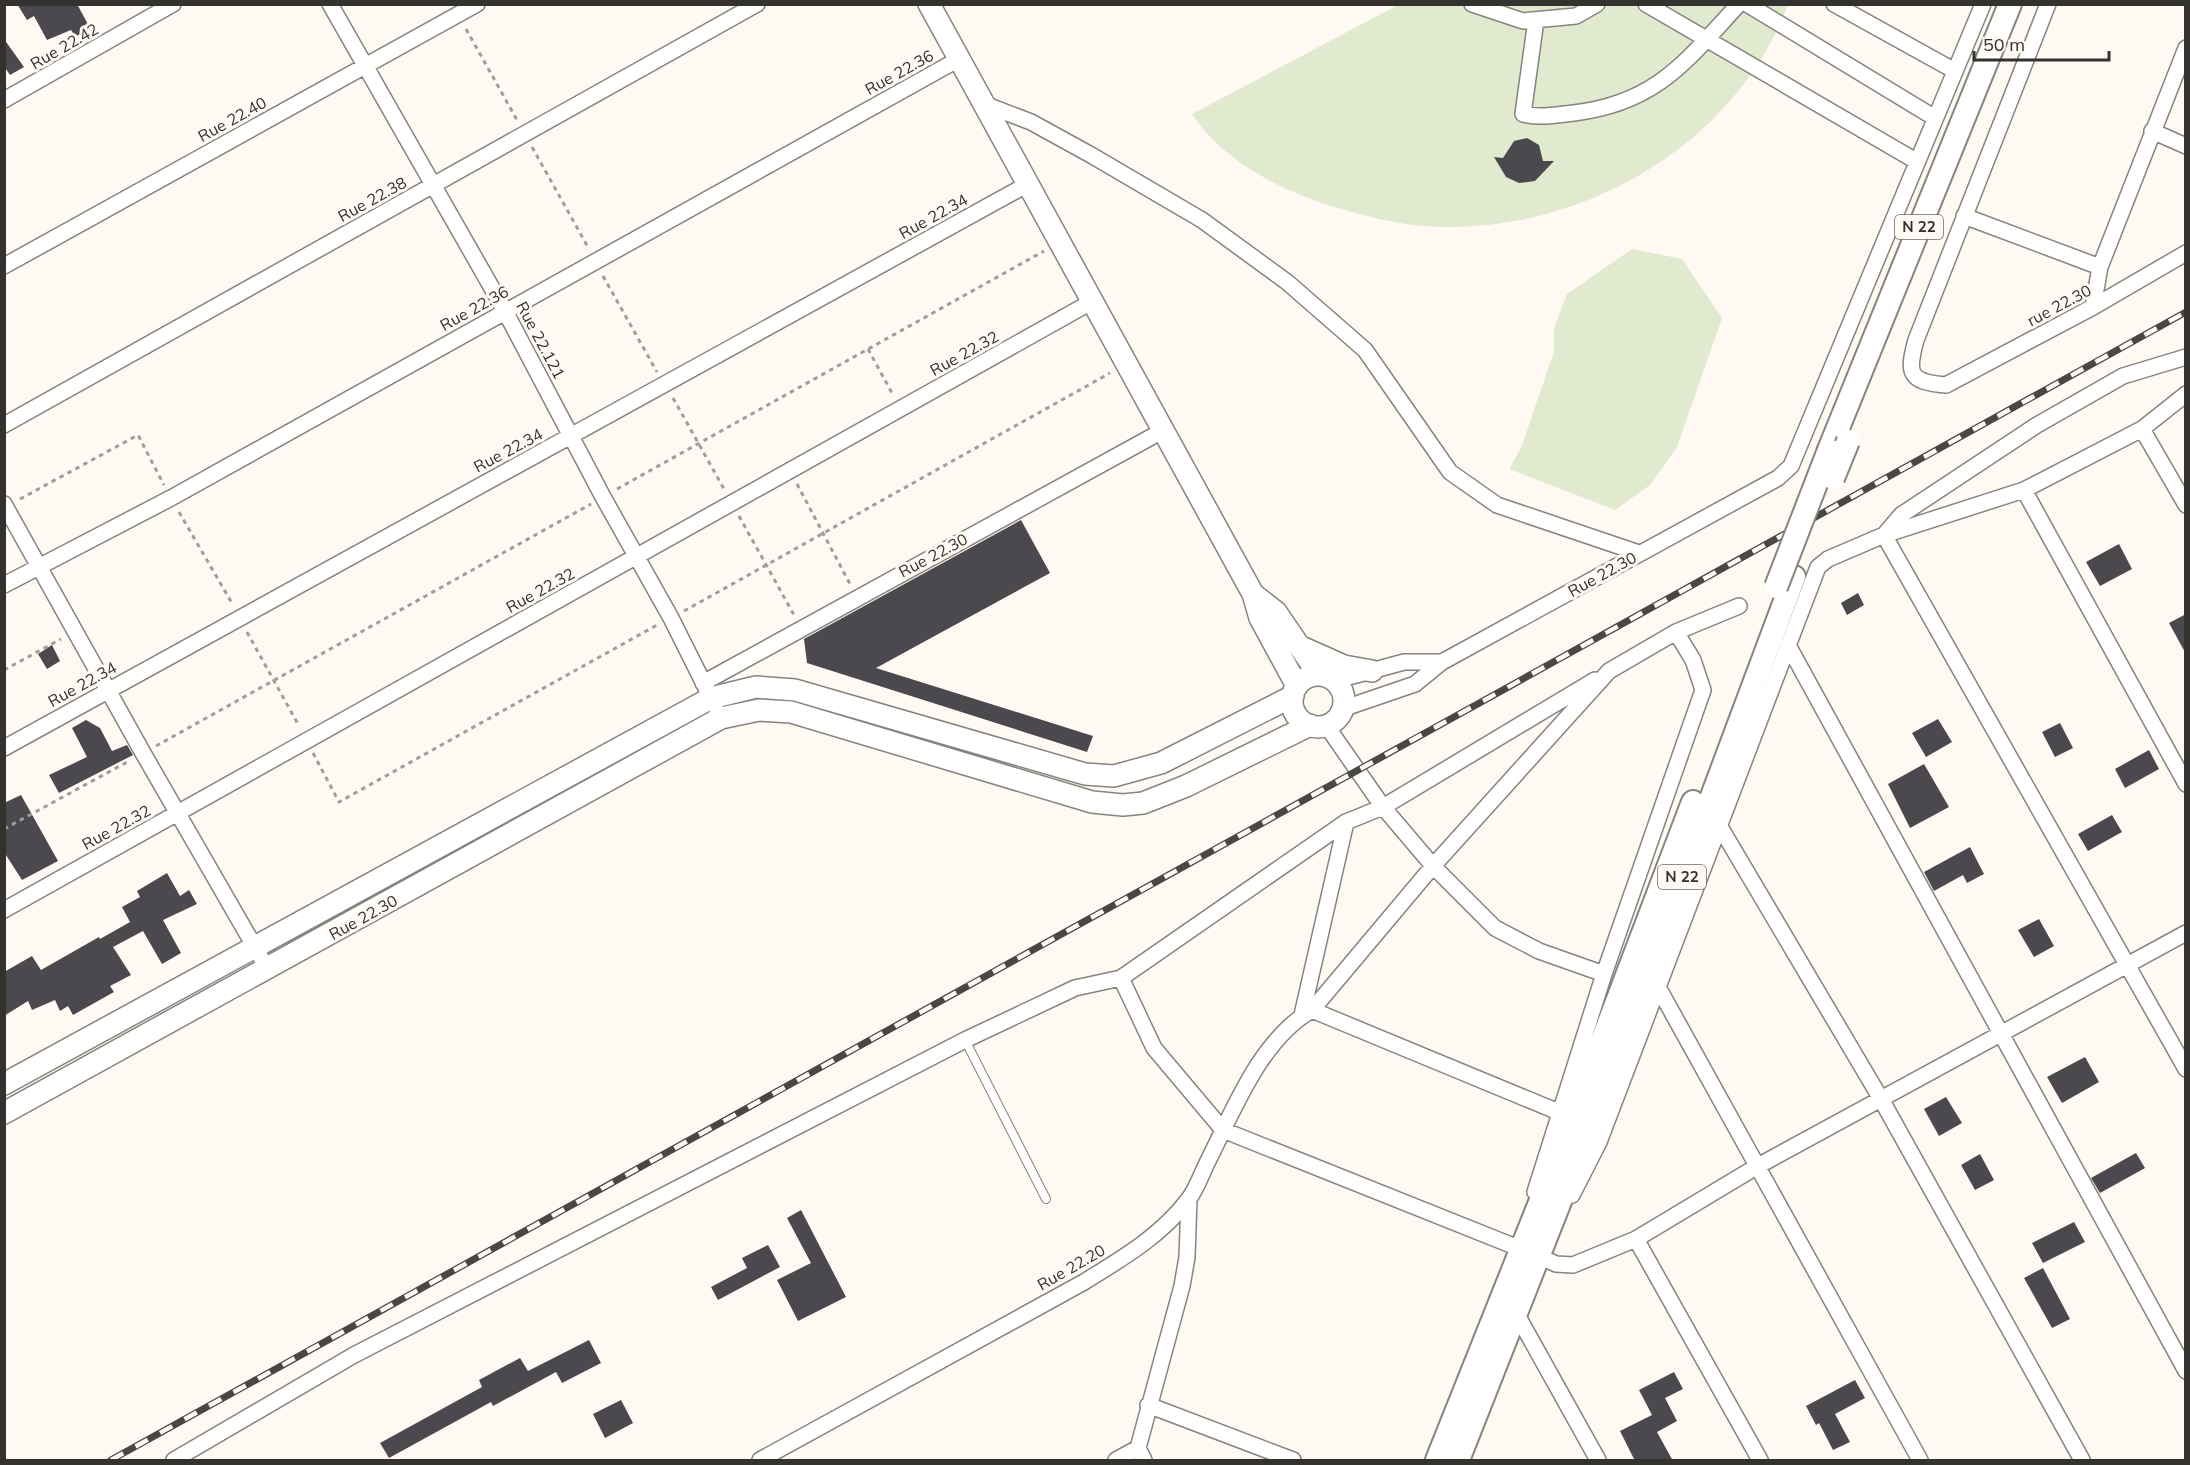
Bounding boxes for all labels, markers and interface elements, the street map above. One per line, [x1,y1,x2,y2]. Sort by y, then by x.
street label: Rue 22.42 [26,19,102,73]
scale bar [1974,24,2109,62]
text: 50 m [1983,33,2025,56]
street label: Rue 22.36 [861,45,937,99]
street label: Rue 22.40 [194,92,270,146]
street label: Rue 22.38 [334,172,410,226]
street label: Rue 22.34 [895,189,971,243]
road number: N 22 [1895,215,1943,239]
street label: rue 22.30 [2023,280,2095,330]
street label: Rue 22.36 [436,281,512,335]
street label: Rue 22.121 [512,298,570,382]
street label: Rue 22.32 [926,326,1002,380]
street label: Rue 22.34 [470,423,546,476]
street label: Rue 22.30 [895,529,971,581]
street label: Rue 22.30 [1564,547,1640,601]
street label: Rue 22.32 [502,563,578,617]
street label: Rue 22.34 [44,657,120,711]
street label: Rue 22.32 [78,800,154,854]
road number: N 22 [1658,865,1706,889]
street label: Rue 22.30 [325,890,401,944]
street label: Rue 22.20 [1033,1240,1109,1294]

